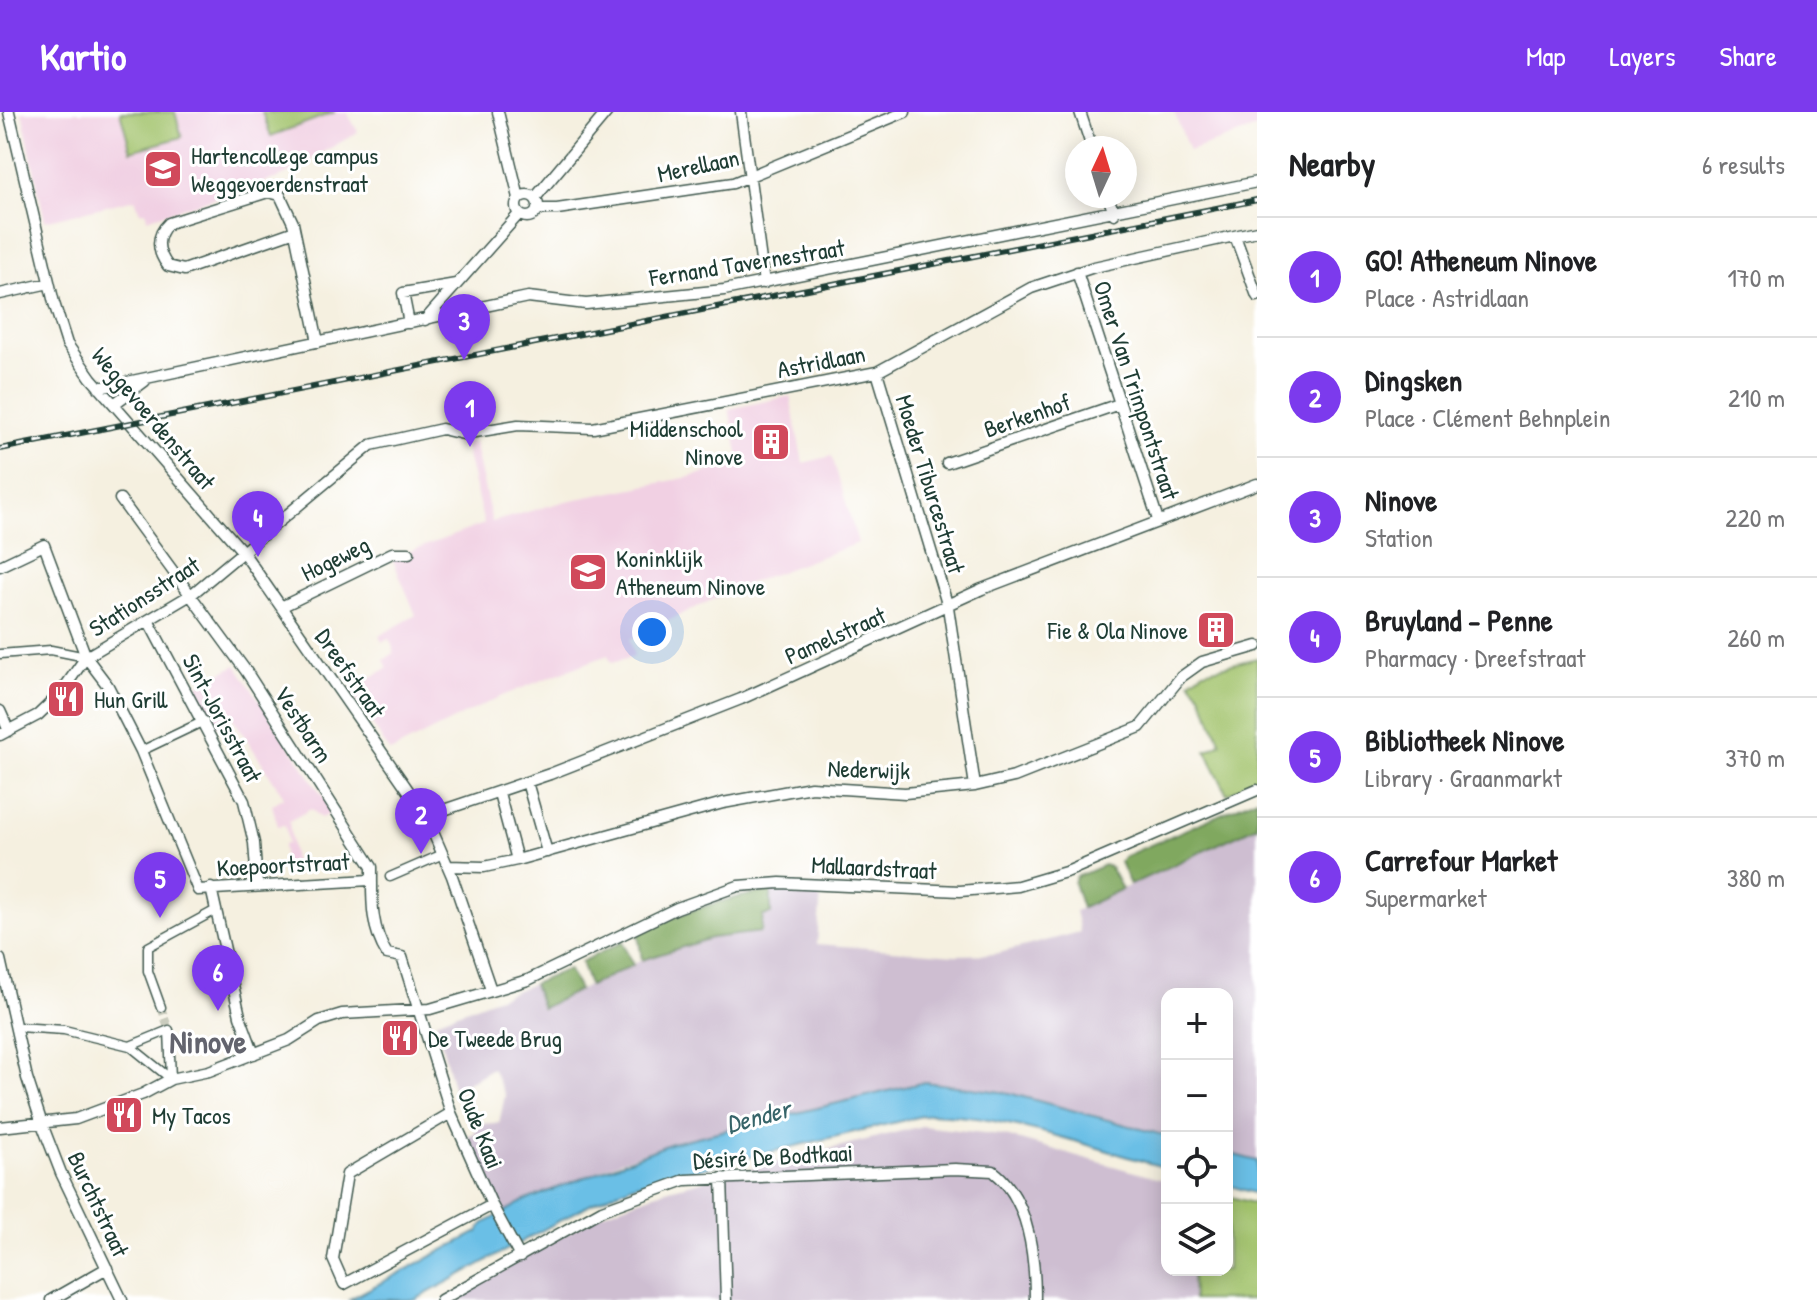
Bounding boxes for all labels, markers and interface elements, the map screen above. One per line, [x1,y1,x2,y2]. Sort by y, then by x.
text: Kartio [40,30,126,82]
text: Map [1526,37,1566,75]
text: Layers [1610,37,1675,75]
text: Share [1719,37,1777,75]
north arrow [1065,136,1137,208]
place label: Hartencollege campus Weggevoerdenstraat [191,139,378,199]
street label: Merellaan [654,141,742,189]
text: Nearby [1289,141,1375,187]
text: 6 results [1702,147,1785,182]
school or university icon: Hartencollege campus Weggevoerdenstraat [142,148,184,190]
street label: Fernand Tavernestraat [646,231,848,293]
text: GO! Atheneum Ninove [1365,240,1597,280]
text: 1 [1310,260,1320,295]
text: 170 m [1727,260,1785,295]
street label: Omer Van Trimpontstraat [1087,277,1188,504]
text: Place · Astridlaan [1365,280,1529,315]
pin: 3 [438,294,490,360]
street label: Astridlaan [774,337,868,385]
street label: Weggevoerdenstraat [85,340,224,497]
text: Dingsken [1365,360,1462,400]
text: 2 [1309,380,1321,415]
text: 210 m [1728,380,1785,415]
pin: 1 [444,381,496,447]
street label: Berkenhof [979,385,1075,445]
street label: Moeder Tiburcestraat [889,391,974,578]
text: Place · Clément Behnplein [1365,400,1611,435]
place label: Middenschool Ninove [630,412,744,472]
building icon: Middenschool Ninove [750,421,792,463]
text: Ninove [1365,480,1437,520]
pin: 4 [232,491,284,557]
text: 3 [1309,500,1321,535]
text: 220 m [1725,500,1785,535]
text: Station [1365,520,1433,555]
street label: Hogeweg [295,528,375,588]
place label: Koninklijk Atheneum Ninove [616,542,766,602]
street label: Stationsstraat [82,548,206,644]
school or university icon: Koninklijk Atheneum Ninove [567,551,609,593]
street label: Pamelstraat [780,598,891,671]
text: Bruyland - Penne [1365,600,1553,640]
building icon: Fie & Ola Ninove [1195,609,1237,651]
your location [632,612,672,652]
place label: Fie & Ola Ninove [1047,614,1188,646]
text: 4 [1310,620,1320,655]
text: 260 m [1727,620,1785,655]
street label: Dreefstraat [309,622,394,725]
text: Pharmacy · Dreefstraat [1365,640,1585,675]
street label: Sint-Jorisstraat [176,648,271,789]
restaurant icon: Hun Grill [45,678,87,720]
street label: Vestbarm [267,679,341,769]
place label: Hun Grill [94,683,168,715]
text: Bibliotheek Ninove [1365,720,1565,760]
text: 5 [1310,740,1321,775]
text: 370 m [1725,740,1785,775]
street label: Nederwijk [827,752,911,786]
text: Library · Graanmarkt [1365,760,1562,795]
pin: 2 [395,788,447,854]
text: Carrefour Market [1365,840,1557,880]
street label: Koepoortstraat [216,845,351,883]
street label: Mallaardstraat [811,848,938,886]
pin: 5 [134,852,186,918]
text: 6 [1310,860,1320,895]
text: 380 m [1727,860,1785,895]
text: Supermarket [1365,880,1487,915]
pin: 6 [192,945,244,1011]
map controls [1161,988,1233,1276]
button: + [1161,988,1233,1060]
restaurant icon: De Tweede Brug [379,1017,421,1059]
district label: Ninove [169,1020,247,1063]
place label: De Tweede Brug [428,1022,562,1054]
button: − [1161,1060,1233,1132]
street label: Oude Kaai [450,1083,512,1173]
water label: Dender [722,1090,797,1141]
restaurant icon: My Tacos [103,1094,145,1136]
place label: My Tacos [152,1099,231,1131]
button: locate [1161,1132,1233,1204]
street label: Désiré De Bodtkaai [692,1136,854,1176]
street label: Burchtstraat [61,1146,138,1262]
button: layers [1161,1204,1233,1276]

